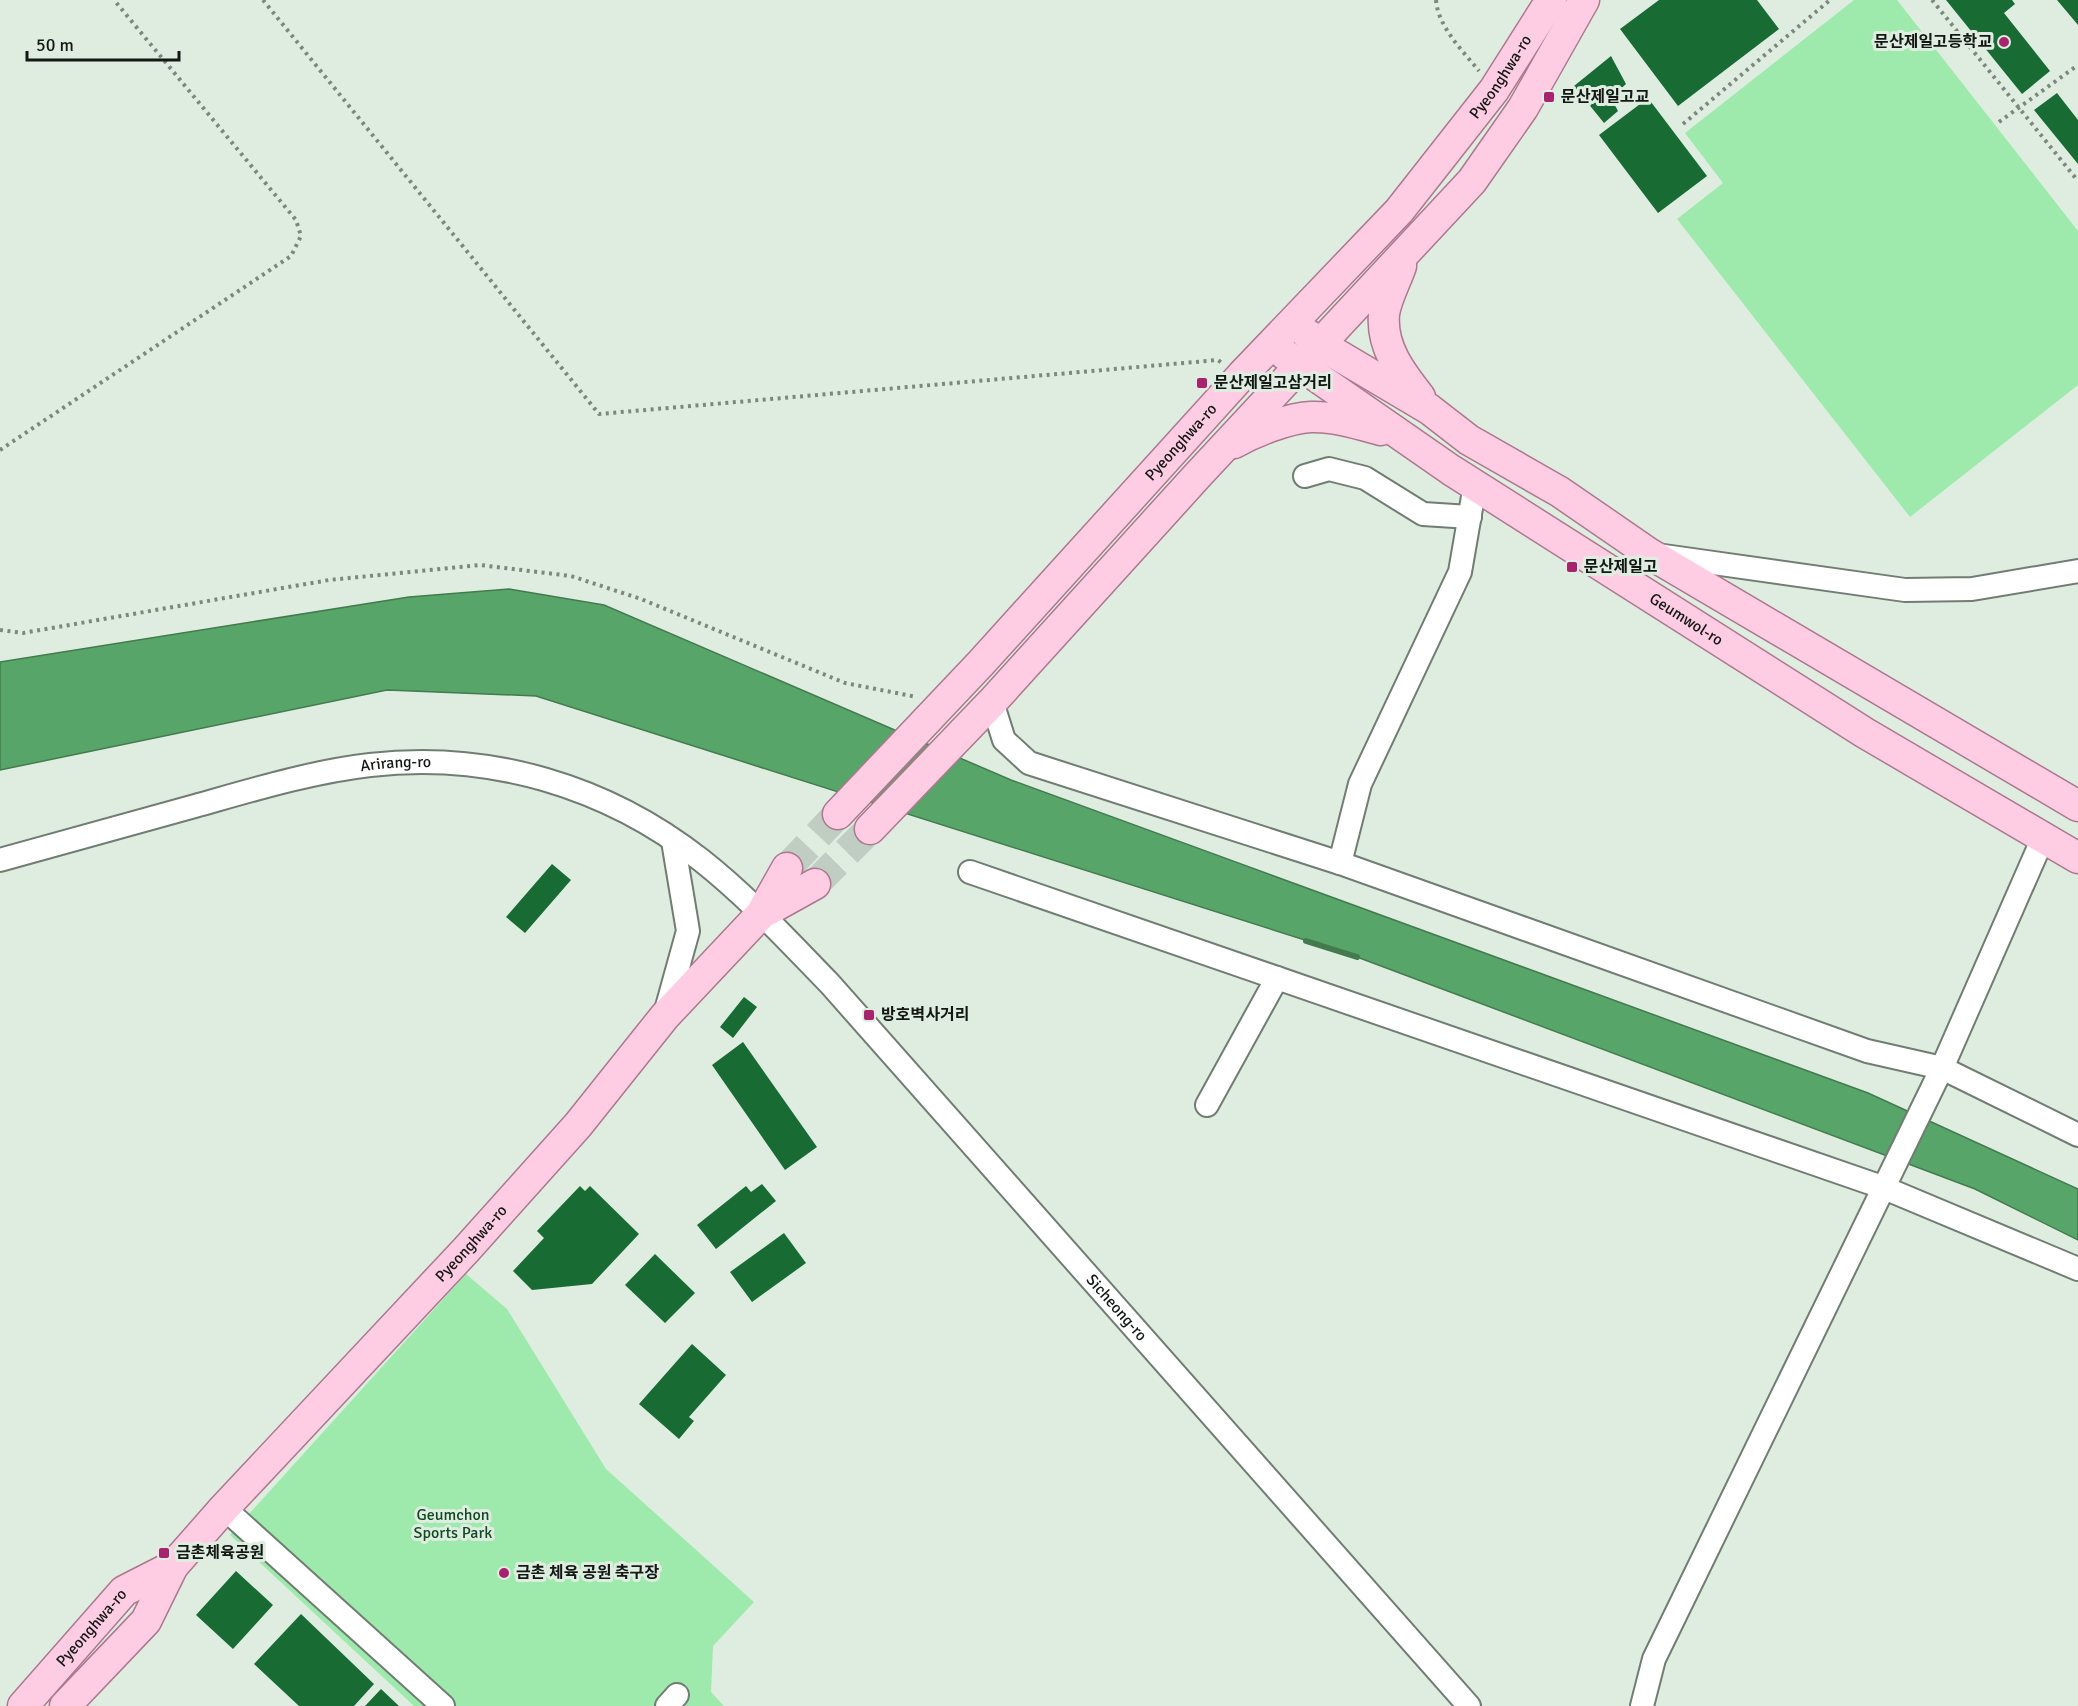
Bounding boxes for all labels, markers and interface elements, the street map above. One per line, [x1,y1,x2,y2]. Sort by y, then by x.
scale bar [27,24,178,62]
street label: Pyeonghwa-ro [1465,31,1536,123]
place label: 문산제일고등학교 [1874,32,1992,52]
text: 50 m [36,34,74,56]
marker: 문산제일고등학교 [1997,35,2011,49]
place label: 문산제일고교 [1561,87,1650,107]
marker: 문산제일고교 [1542,90,1556,104]
place label: 문산제일고삼거리 [1214,373,1332,393]
marker: 문산제일고삼거리 [1195,376,1209,390]
street label: Pyeonghwa-ro [1141,399,1221,485]
place label: 문산제일고 [1584,557,1658,577]
marker: 문산제일고 [1565,560,1579,574]
street label: Geumwol-ro [1646,589,1727,650]
street label: Arirang-ro [359,752,431,776]
place label: 방호벽사거리 [881,1005,969,1025]
marker: 방호벽사거리 [862,1008,876,1022]
street label: Pyeonghwa-ro [431,1201,512,1286]
street label: Sicheong-ro [1082,1270,1151,1345]
park label: Geumchon Sports Park [414,1505,492,1543]
place label: 금촌체육공원 [176,1543,264,1563]
marker: 금촌체육공원 [157,1546,171,1560]
place label: 금촌 체육 공원 축구장 [516,1563,659,1583]
marker: 금촌 체육 공원 축구장 [497,1566,511,1580]
street label: Pyeonghwa-ro [52,1585,131,1671]

